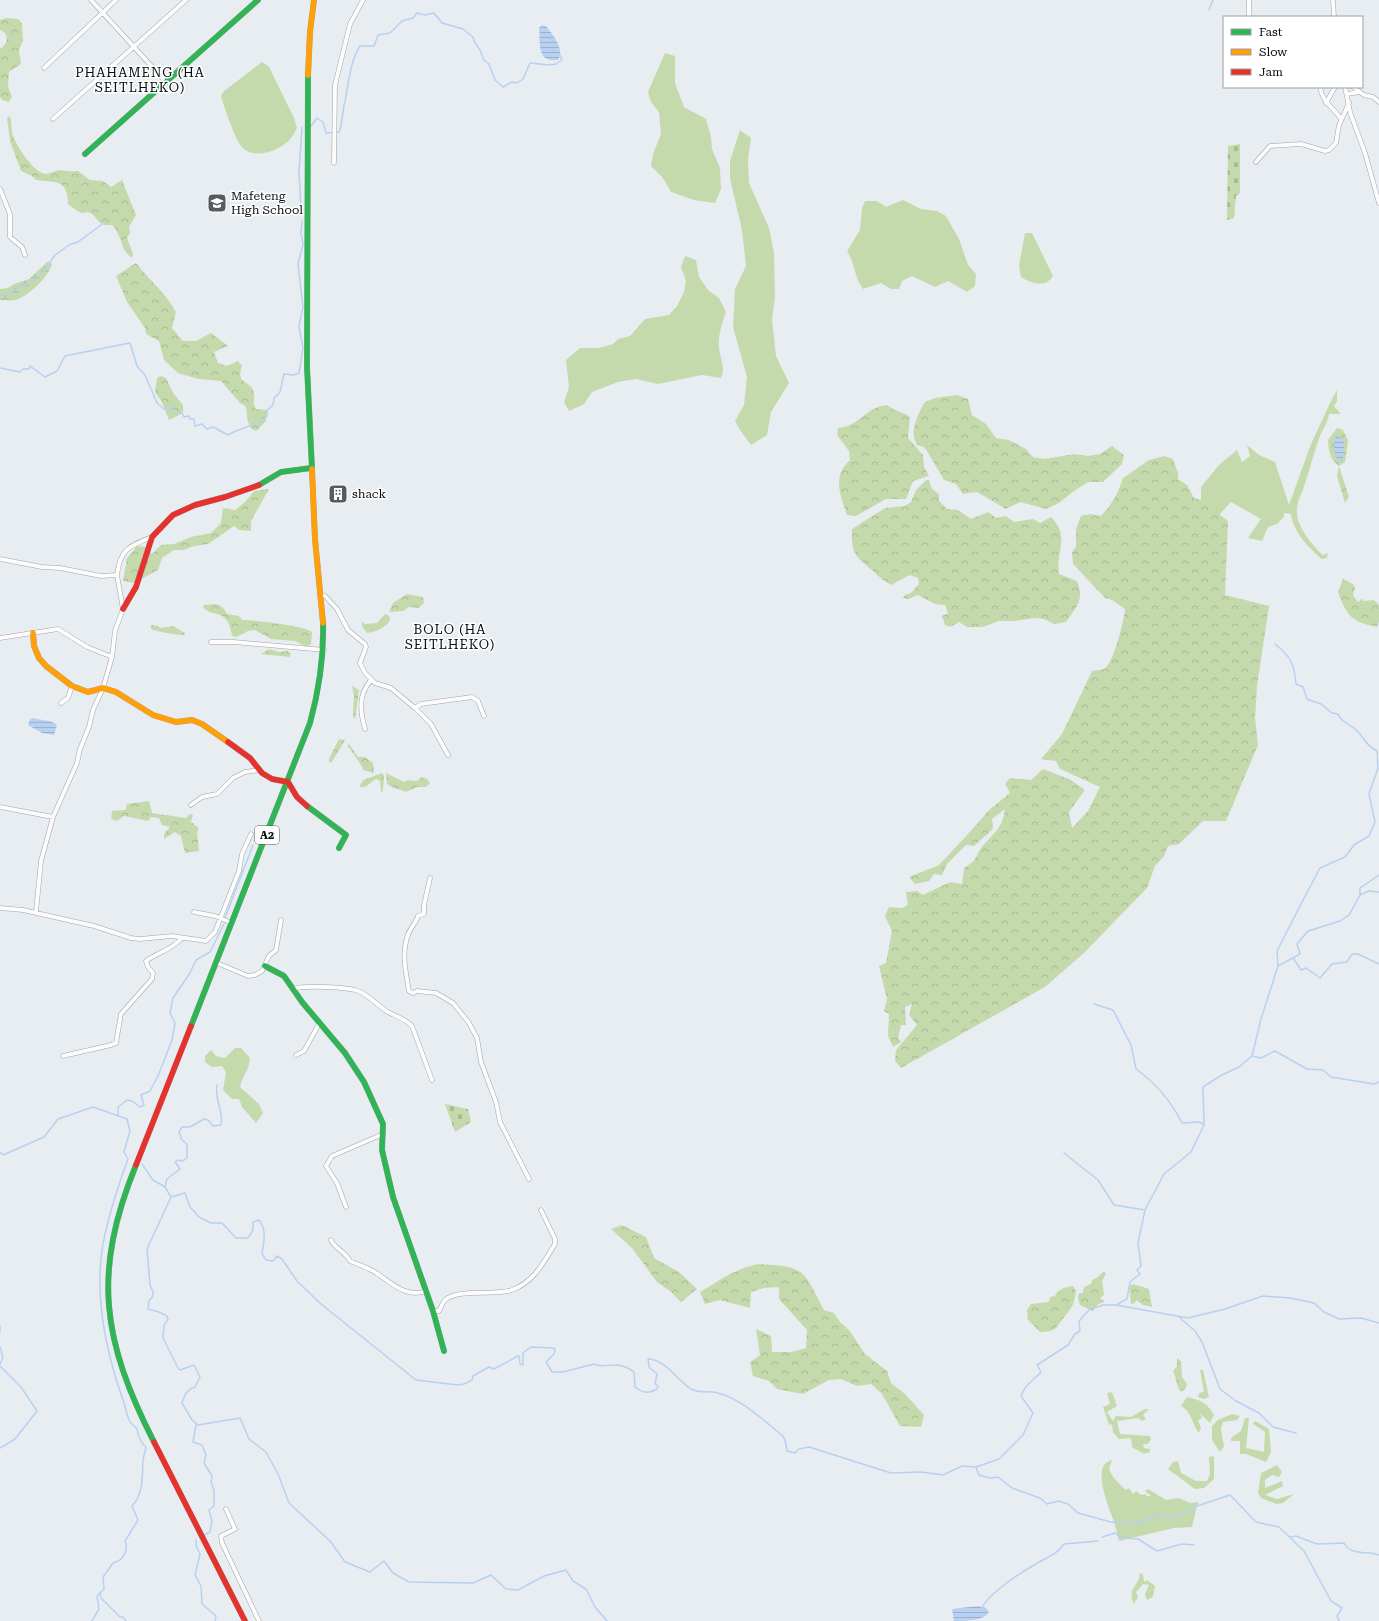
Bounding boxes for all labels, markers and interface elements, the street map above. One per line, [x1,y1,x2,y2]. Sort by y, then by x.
legend [1223,16,1363,88]
text: Fast [1259,25,1283,39]
text: Slow [1259,45,1287,59]
district label: PHAHAMENG (HA SEITLHEKO) [75,65,205,95]
text: Jam [1259,65,1283,79]
place label: Mafeteng High School [231,189,303,217]
school or university icon: Mafeteng High School [206,192,228,214]
building icon: shack [327,483,349,505]
place label: shack [352,487,387,501]
district label: BOLO (HA SEITLHEKO) [405,622,495,652]
road number: A2 [255,826,279,844]

